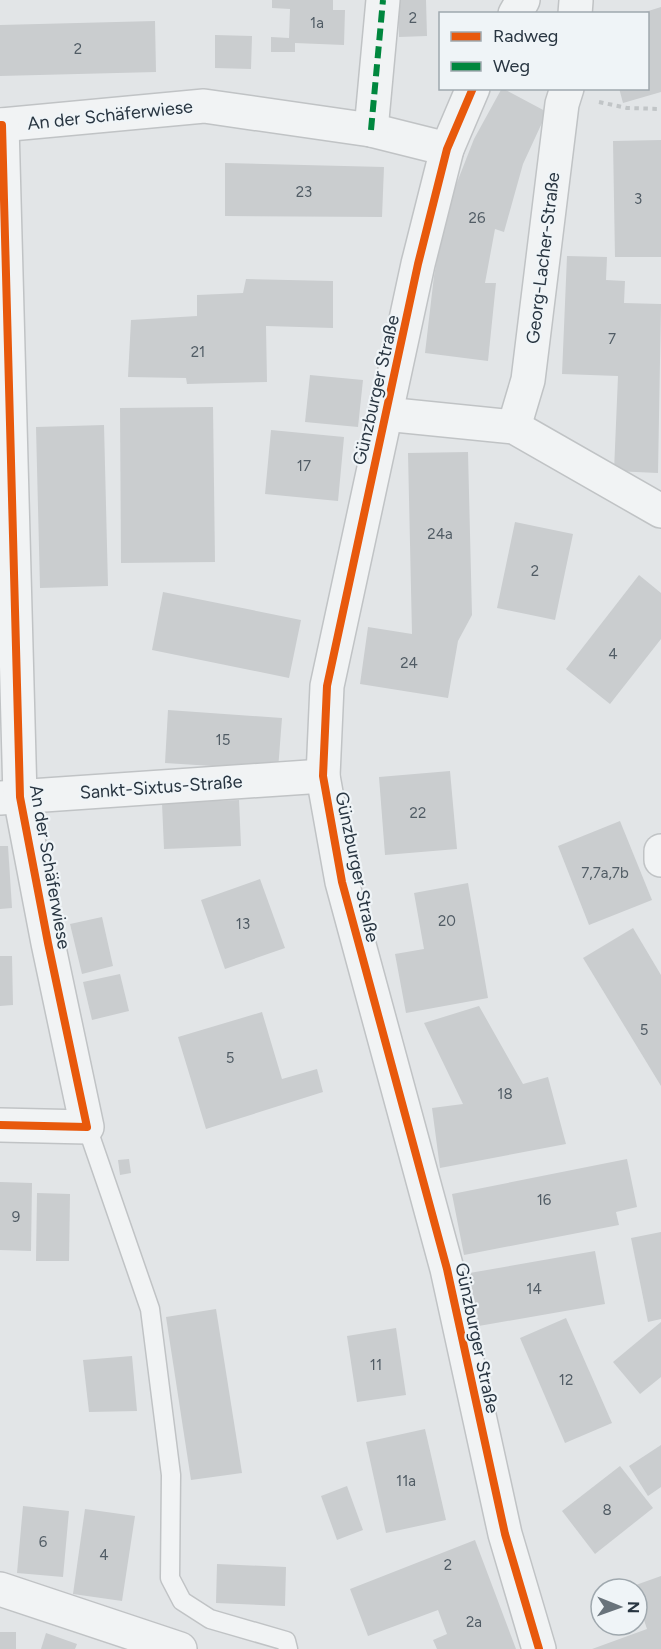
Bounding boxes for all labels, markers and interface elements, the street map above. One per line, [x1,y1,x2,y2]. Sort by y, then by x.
house number: 2 [409,9,417,27]
legend [439,12,649,90]
house number: 1a [310,14,324,32]
text: Radweg [493,25,558,47]
house number: 2 [74,40,82,58]
text: Weg [493,55,530,77]
street label: An der Schäferwiese [26,95,194,135]
street label: Georg-Lacher-Straße [522,171,564,345]
house number: 23 [296,183,312,201]
house number: 3 [634,190,642,208]
house number: 26 [469,209,486,227]
street label: Günzburger Straße [348,313,404,467]
house number: 7 [608,330,616,348]
house number: 21 [191,343,205,361]
house number: 17 [297,457,311,475]
house number: 24a [427,525,453,543]
house number: 2 [531,562,539,580]
house number: 4 [608,645,618,663]
house number: 24 [400,654,418,672]
house number: 15 [216,731,230,749]
street label: Sankt-Sixtus-Straße [79,770,243,804]
street label: An der Schäferwiese [25,783,75,951]
street label: Günzburger Straße [330,790,384,944]
house number: 22 [410,804,426,822]
house number: 7,7a,7b [581,864,629,882]
house number: 20 [438,912,456,930]
house number: 13 [236,915,250,933]
house number: 5 [640,1021,648,1039]
house number: 5 [226,1049,234,1067]
house number: 18 [497,1085,513,1103]
house number: 16 [537,1191,552,1209]
house number: 9 [12,1208,20,1226]
street label: Günzburger Straße [450,1261,504,1415]
house number: 14 [526,1280,542,1298]
house number: 11 [370,1356,382,1374]
house number: 12 [559,1371,573,1389]
house number: 11a [396,1472,416,1490]
house number: 8 [602,1501,612,1519]
house number: 6 [39,1533,48,1551]
house number: 4 [99,1546,109,1564]
house number: 2 [444,1556,452,1574]
north arrow [589,1577,649,1637]
text: N [624,1601,643,1614]
house number: 2a [466,1613,482,1631]

